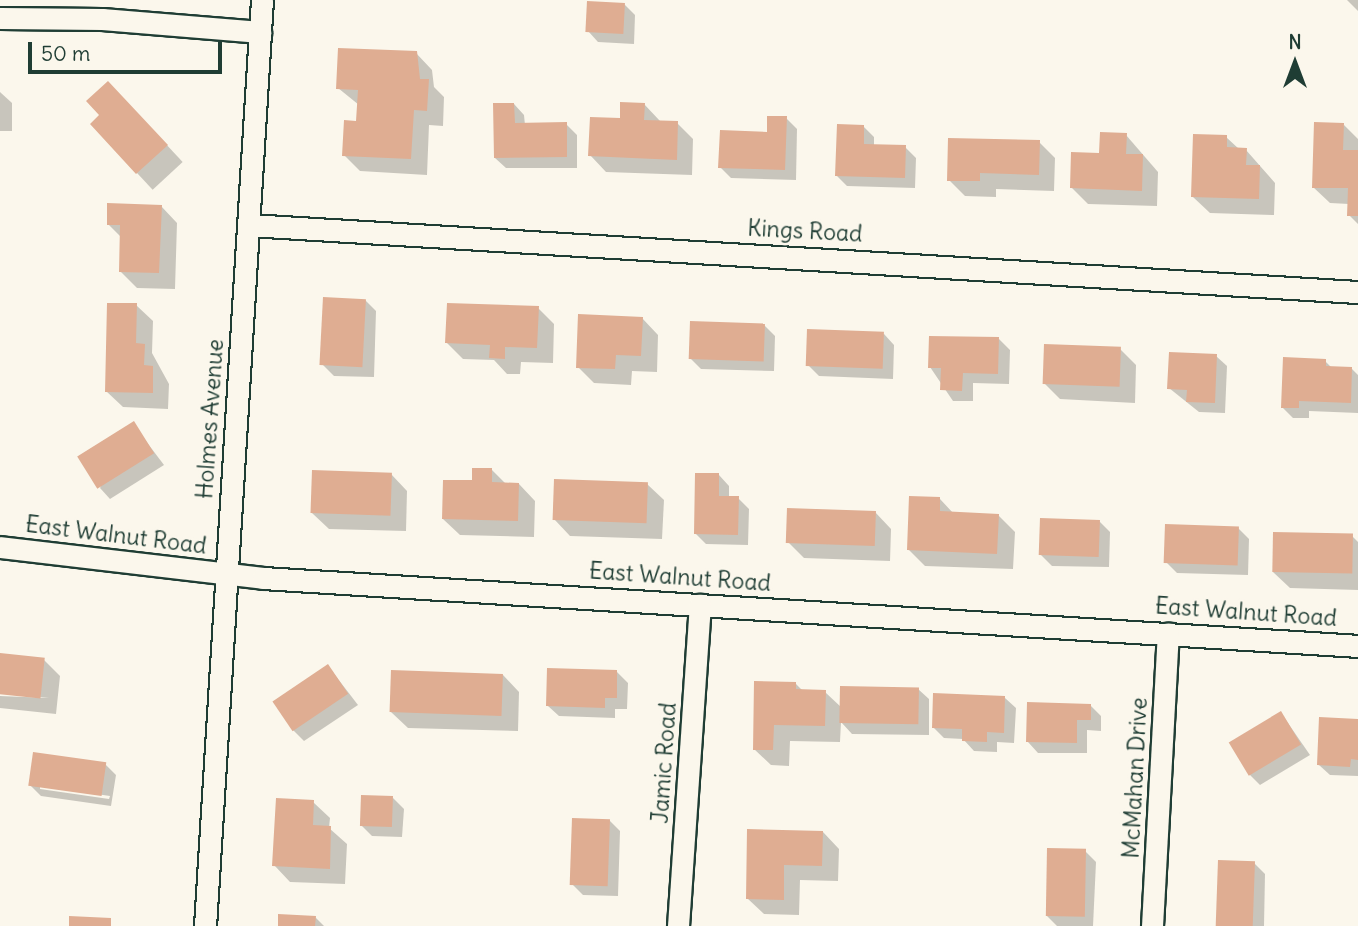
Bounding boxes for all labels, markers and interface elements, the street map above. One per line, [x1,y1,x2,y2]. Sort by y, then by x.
scale bar [32,28,226,72]
north arrow [1260,28,1330,98]
text: N [1288,30,1302,54]
text: 50 m [41,40,90,67]
street label: Kings Road [747,214,863,248]
street label: Holmes Avenue [191,338,229,500]
street label: East Walnut Road [24,510,208,560]
street label: East Walnut Road [588,557,772,597]
street label: East Walnut Road [1154,592,1338,632]
street label: McMahan Drive [1117,697,1153,859]
street label: Jamic Road [646,702,682,824]

